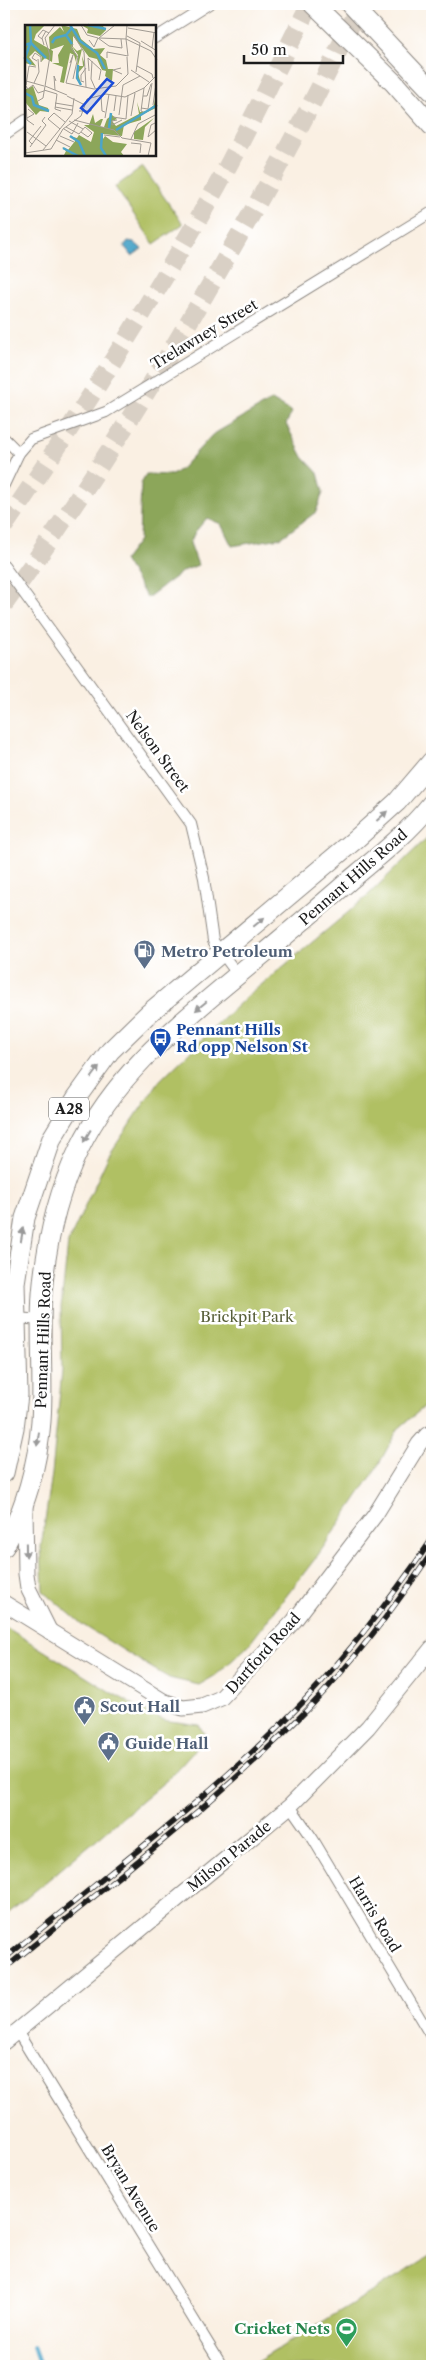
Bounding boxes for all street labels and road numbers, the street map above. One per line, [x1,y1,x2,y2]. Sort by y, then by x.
street label: Trelawney Street [147,294,261,373]
street label: Nelson Street [122,706,194,796]
street label: Pennant Hills Road [295,825,411,929]
road number: A28 [49,1098,89,1120]
street label: Pennant Hills Road [31,1271,55,1409]
street label: Dartford Road [222,1609,304,1697]
street label: Milson Parade [183,1816,275,1896]
street label: Harris Road [345,1872,405,1956]
street label: Bryan Avenue [97,2141,165,2235]

